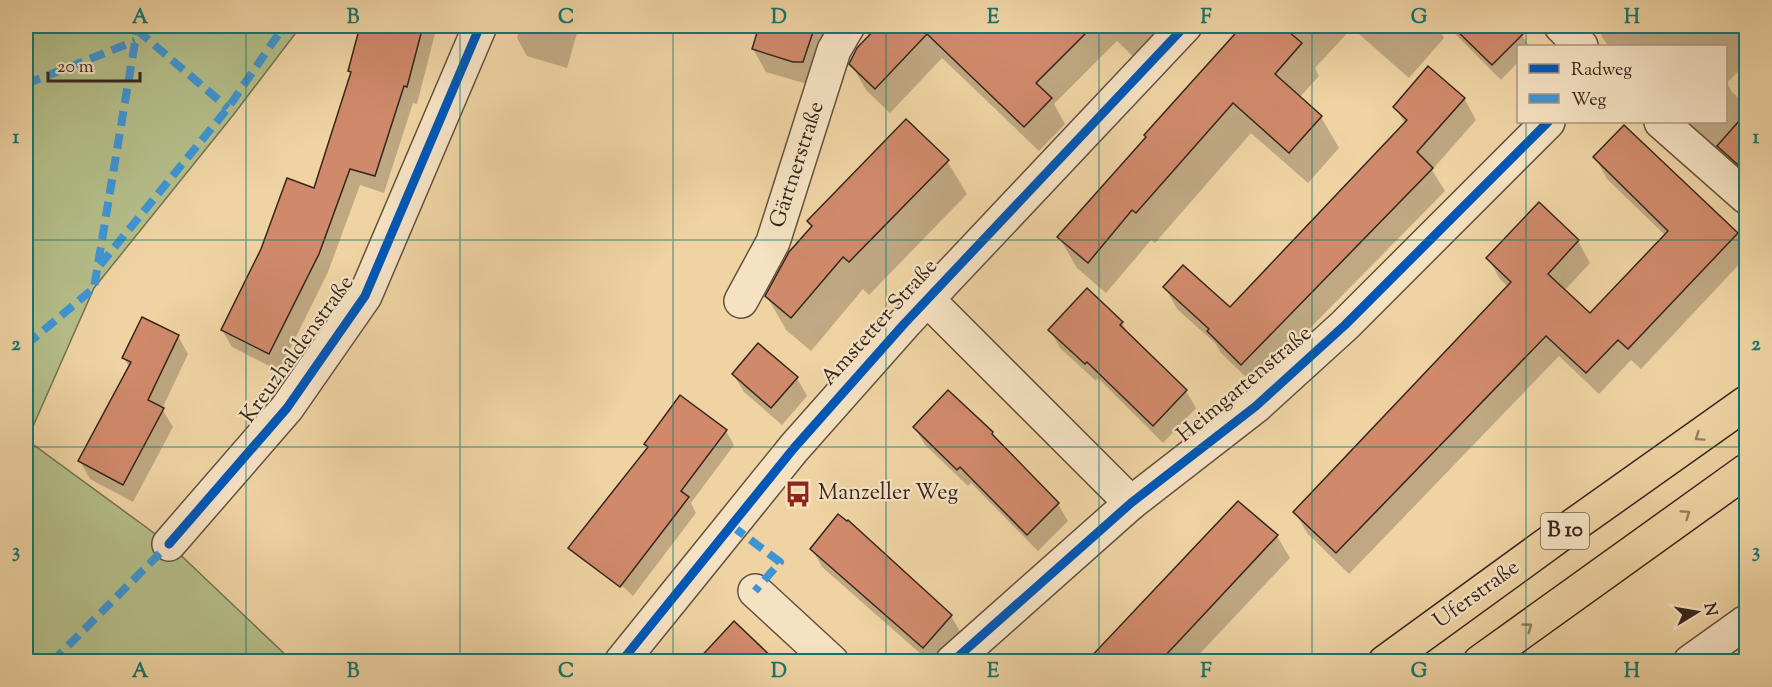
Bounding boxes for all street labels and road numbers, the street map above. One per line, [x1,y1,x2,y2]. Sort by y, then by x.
street label: Gärtnerstraße [762,98,834,232]
street label: Amstetter Straße [814,252,946,394]
street label: Kreuzhaldenstraße [233,269,363,431]
street label: Heimgartenstraße [1170,319,1320,451]
road number: B 10 [1541,513,1589,549]
street label: Uferstraße [1427,553,1527,637]

